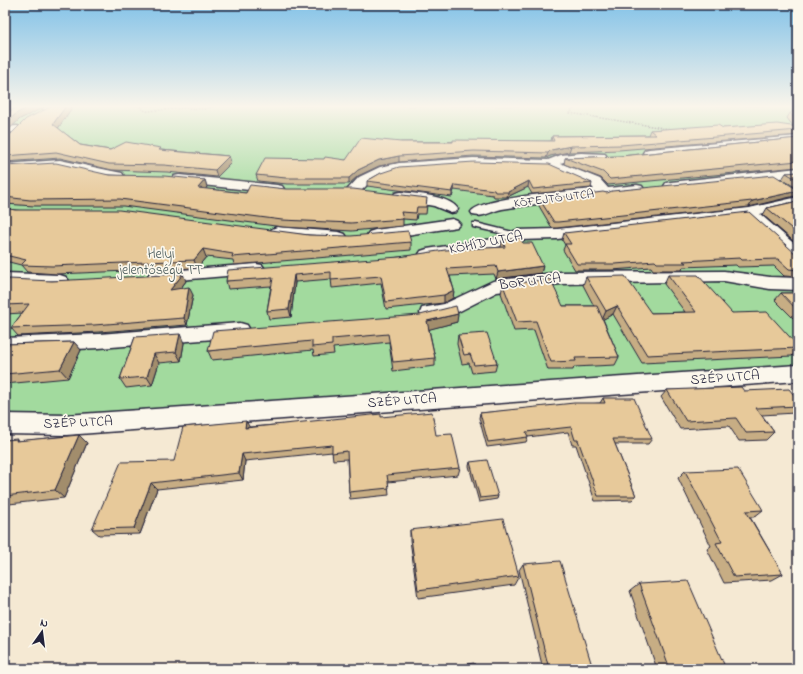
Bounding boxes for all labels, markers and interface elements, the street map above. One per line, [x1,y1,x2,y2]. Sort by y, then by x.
street label: KŐFEJTŐ UTCA [513,185,595,213]
street label: KŐHÍD UTCA [447,226,525,260]
park label: Helyi jelentőségű TT [117,244,203,282]
street label: BOR UTCA [497,268,562,296]
street label: SZÉP UTCA [690,365,760,391]
street label: SZÉP UTCA [367,388,437,414]
street label: SZÉP UTCA [43,411,113,435]
north arrow [22,612,62,652]
text: N [39,615,50,632]

